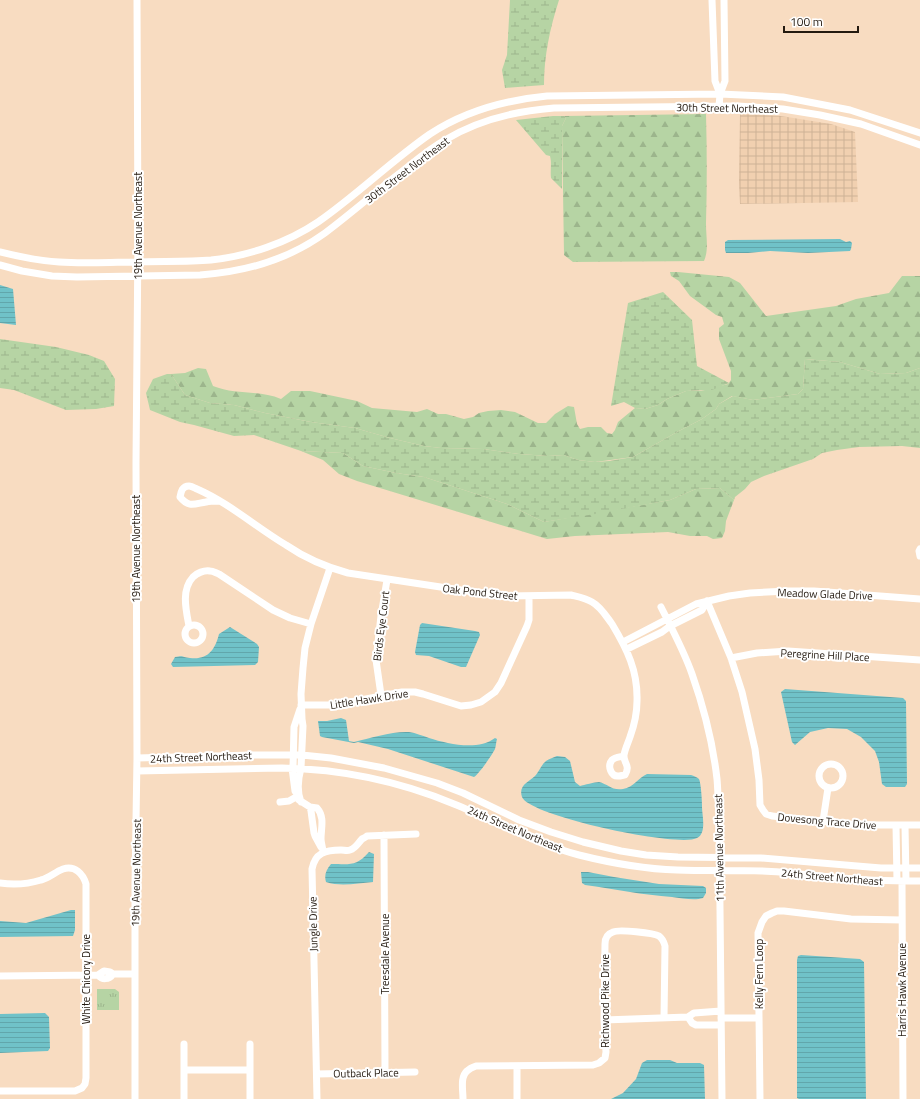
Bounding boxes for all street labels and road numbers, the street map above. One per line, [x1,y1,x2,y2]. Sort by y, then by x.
street label: 30th Street Northeast [676,99,778,117]
street label: 30th Street Northeast [361,133,453,207]
street label: 19th Avenue Northeast [130,172,146,280]
street label: 19th Avenue Northeast [128,495,144,603]
street label: Oak Pond Street [442,580,518,604]
street label: Meadow Glade Drive [777,584,873,604]
street label: Birds Eye Court [369,590,393,662]
street label: Peregrine Hill Place [780,645,870,665]
street label: Little Hawk Drive [329,685,410,713]
street label: 24th Street Northeast [150,747,252,767]
street label: 11th Avenue Northeast [710,794,728,902]
street label: 24th Street Northeast [465,802,565,856]
street label: Dovesong Trace Drive [777,809,878,833]
street label: 19th Avenue Northeast [127,819,145,927]
street label: 24th Street Northeast [780,865,884,889]
street label: Jungle Drive [305,896,321,952]
street label: Treesdale Avenue [377,913,393,995]
street label: White Chicory Drive [78,933,94,1024]
street label: Kelly Fern Loop [751,939,767,1009]
street label: Harris Hawk Avenue [894,943,910,1037]
street label: Richwood Pike Drive [597,954,613,1048]
street label: Outback Place [333,1064,399,1082]

